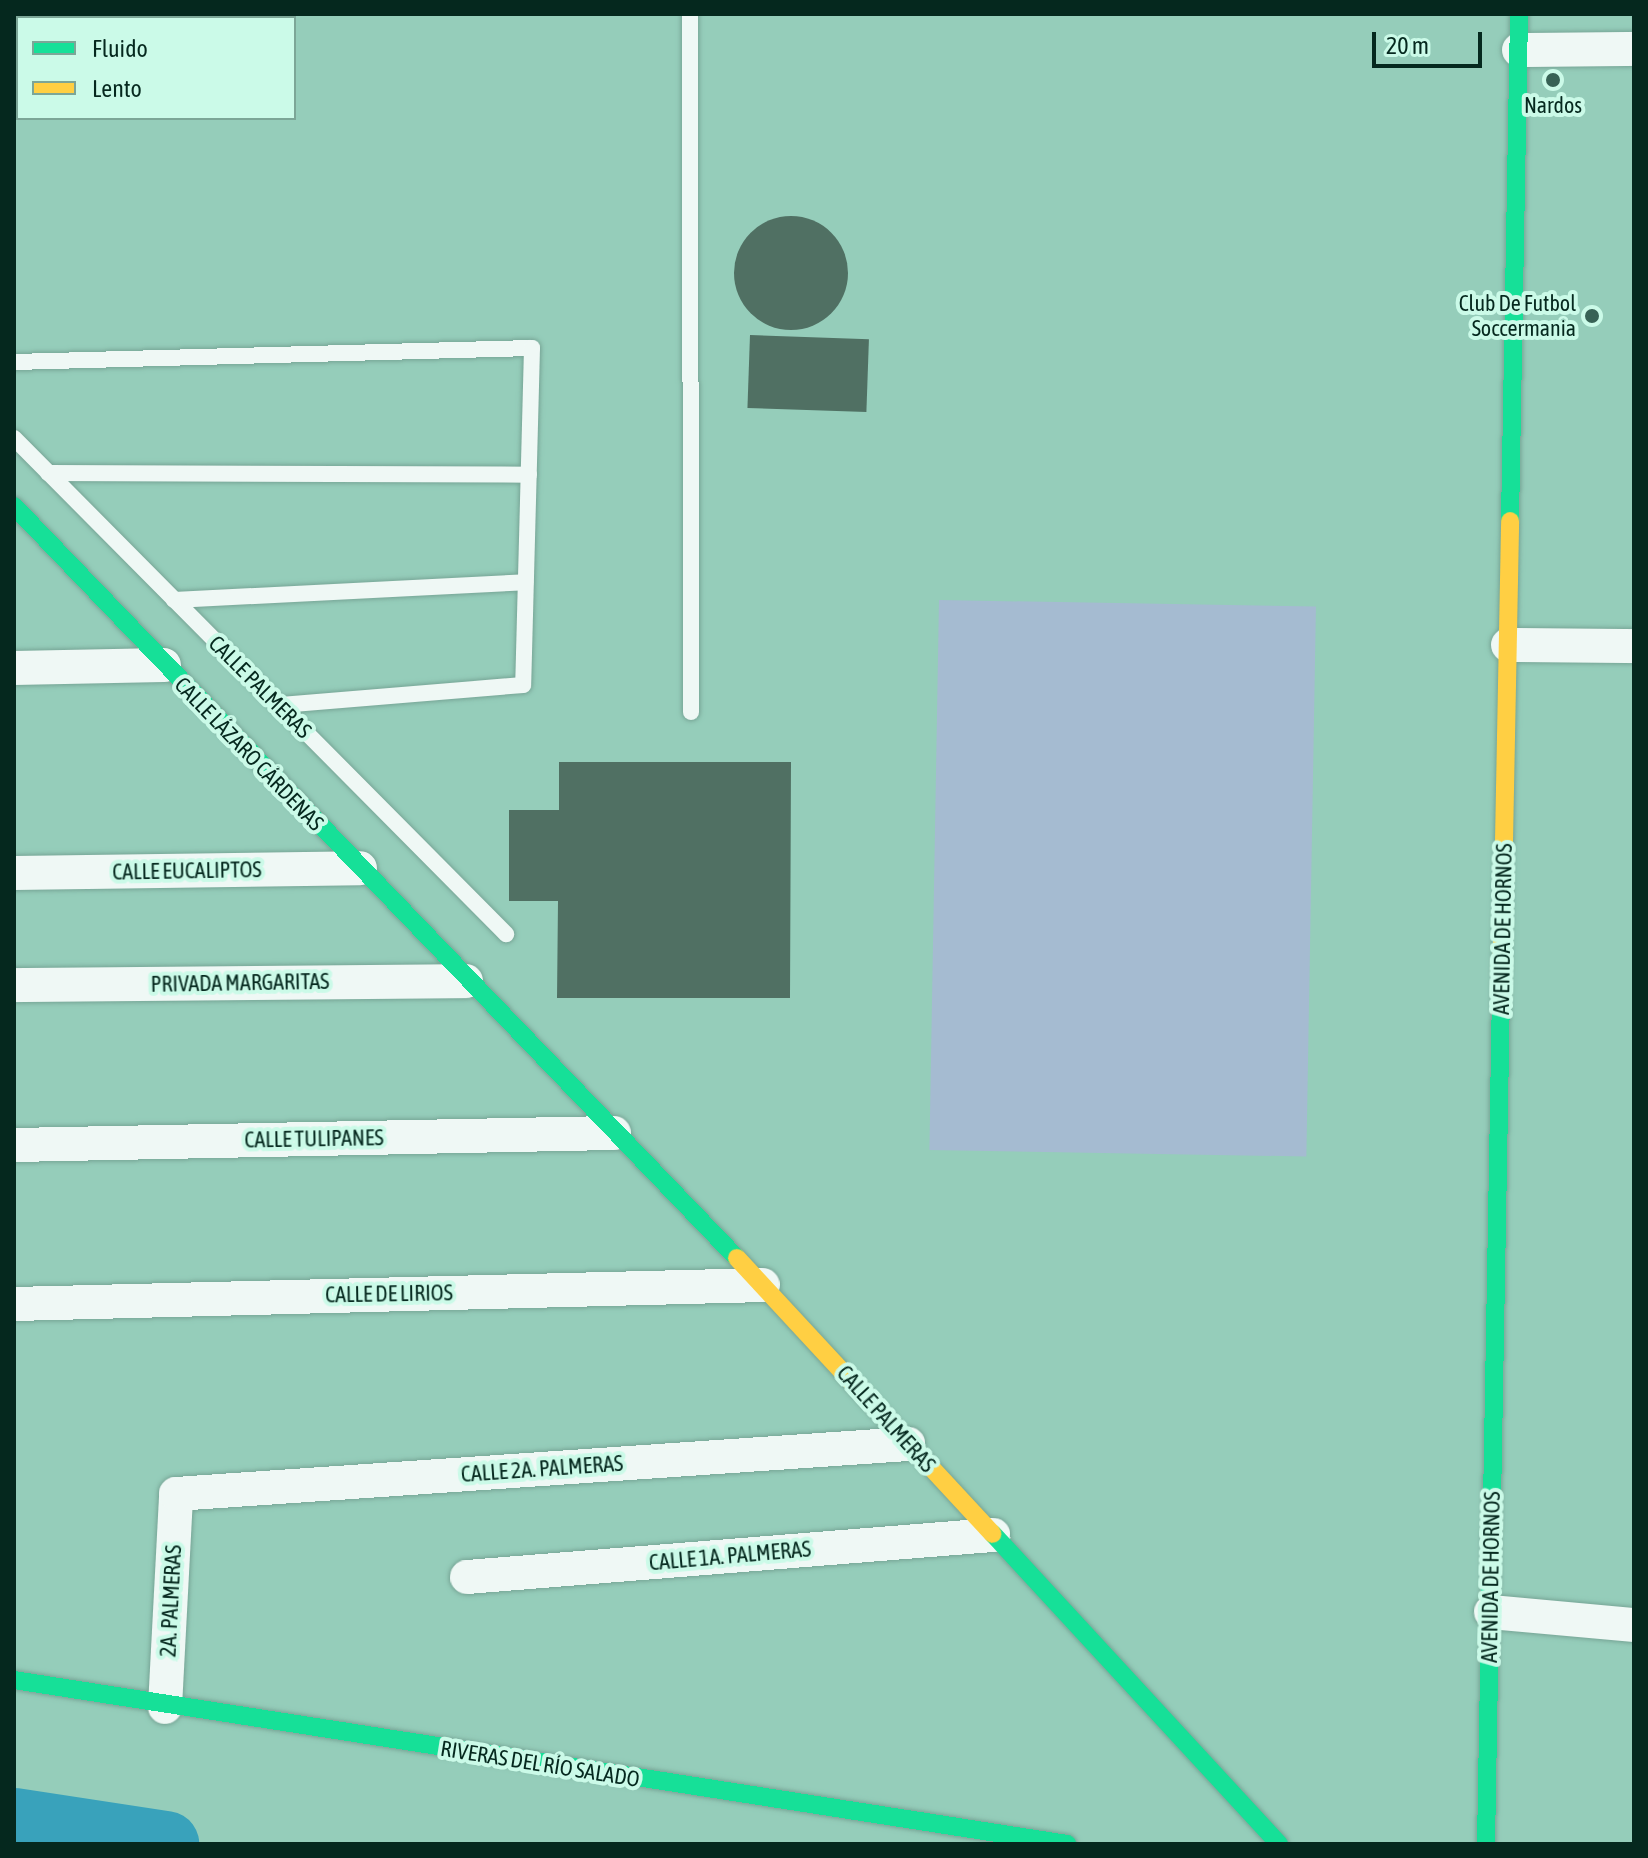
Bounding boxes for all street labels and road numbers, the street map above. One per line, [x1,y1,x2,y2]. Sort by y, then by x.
street label: CALLE PALMERAS [203,630,317,744]
street label: CALLE LÁZARO CÁRDENAS [169,672,329,836]
street label: AVENIDA DE HORNOS [1488,843,1518,1015]
street label: CALLE EUCALIPTOS [112,856,262,886]
street label: PRIVADA MARGARITAS [150,968,330,998]
street label: CALLE TULIPANES [244,1125,384,1153]
street label: CALLE DE LIRIOS [325,1280,453,1308]
street label: CALLE PALMERAS [831,1360,941,1478]
street label: CALLE 2A. PALMERAS [460,1450,624,1488]
street label: AVENIDA DE HORNOS [1476,1491,1506,1663]
street label: CALLE 1A. PALMERAS [648,1536,812,1576]
street label: 2A. PALMERAS [155,1544,187,1658]
street label: RIVERAS DEL RÍO SALADO [439,1735,641,1793]

